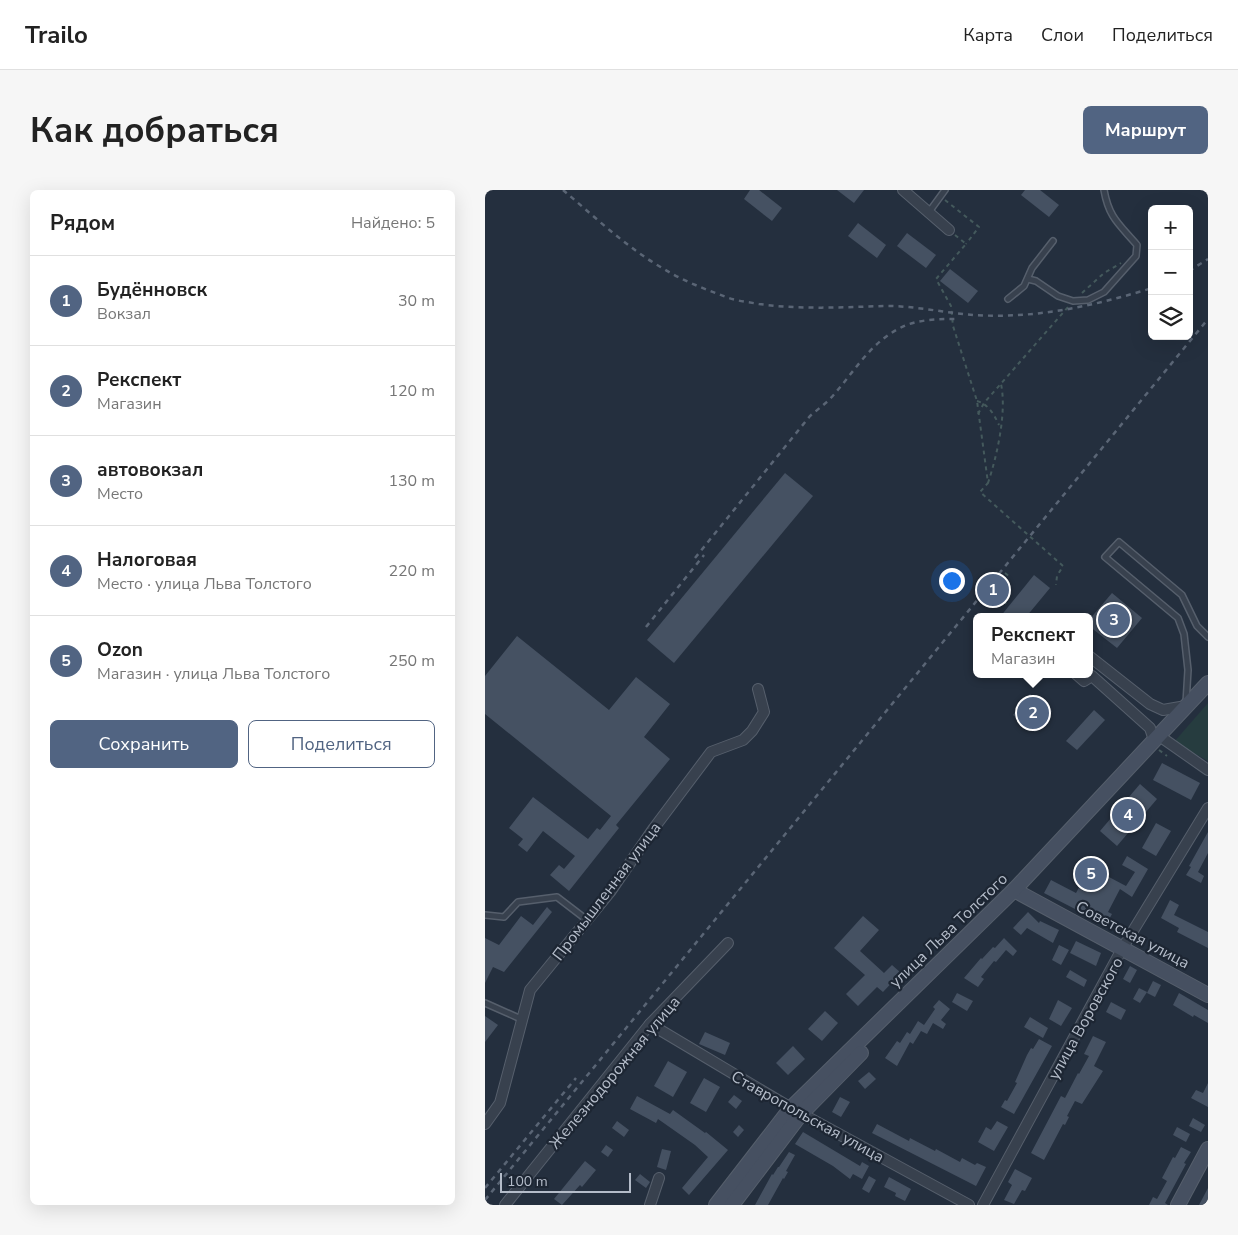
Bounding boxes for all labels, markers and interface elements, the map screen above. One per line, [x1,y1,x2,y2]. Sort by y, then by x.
text: Trailo [25,19,88,51]
text: Карта [963,23,1013,47]
text: Слои [1041,23,1084,47]
text: Поделиться [1112,23,1213,47]
button: Маршрут [1083,106,1208,154]
text: Как добраться [30,107,279,154]
map controls [1148,205,1193,340]
button: + [1148,205,1193,250]
text: Рядом [50,209,115,237]
text: Найдено: 5 [351,212,435,234]
button: − [1148,250,1193,295]
text: Будённовск [97,277,207,303]
text: 1 [61,290,71,312]
text: 30 m [398,290,435,312]
button: layers [1148,295,1193,340]
text: Вокзал [97,303,151,325]
text: Рекспект [97,367,181,393]
text: 2 [61,380,71,402]
text: 120 m [388,380,435,402]
text: Магазин [97,393,162,415]
text: автовокзал [97,457,203,483]
text: 3 [61,470,71,492]
text: 130 m [388,470,435,492]
text: Место [97,483,143,505]
text: Налоговая [97,547,197,573]
text: 4 [61,560,71,582]
text: 220 m [388,560,435,582]
your location [939,568,965,594]
pin: 1 [977,571,1009,609]
text: Место · улица Льва Толстого [97,573,312,595]
pin: 3 [1098,601,1130,639]
popup [973,613,1093,678]
text: Рекспект [991,622,1075,648]
text: Ozon [97,637,143,663]
text: Магазин [991,648,1056,670]
text: 5 [61,650,71,672]
text: 250 m [388,650,435,672]
text: Магазин · улица Льва Толстого [97,663,330,685]
pin: 2 [1017,694,1049,732]
button: Сохранить [50,720,238,768]
button: Поделиться [248,720,435,768]
pin: 4 [1112,796,1144,834]
street label: Промышленная улица [547,818,666,965]
pin: 5 [1075,855,1107,893]
street label: улица Льва Толстого [885,868,1013,993]
street label: Советская улица [1072,896,1193,974]
street label: улица Воровского [1043,953,1129,1084]
street label: Железнодорожная улица [544,992,685,1154]
street label: Ставропольская улица [727,1066,888,1168]
scale bar [500,1170,631,1193]
text: 100 m [507,1172,548,1191]

